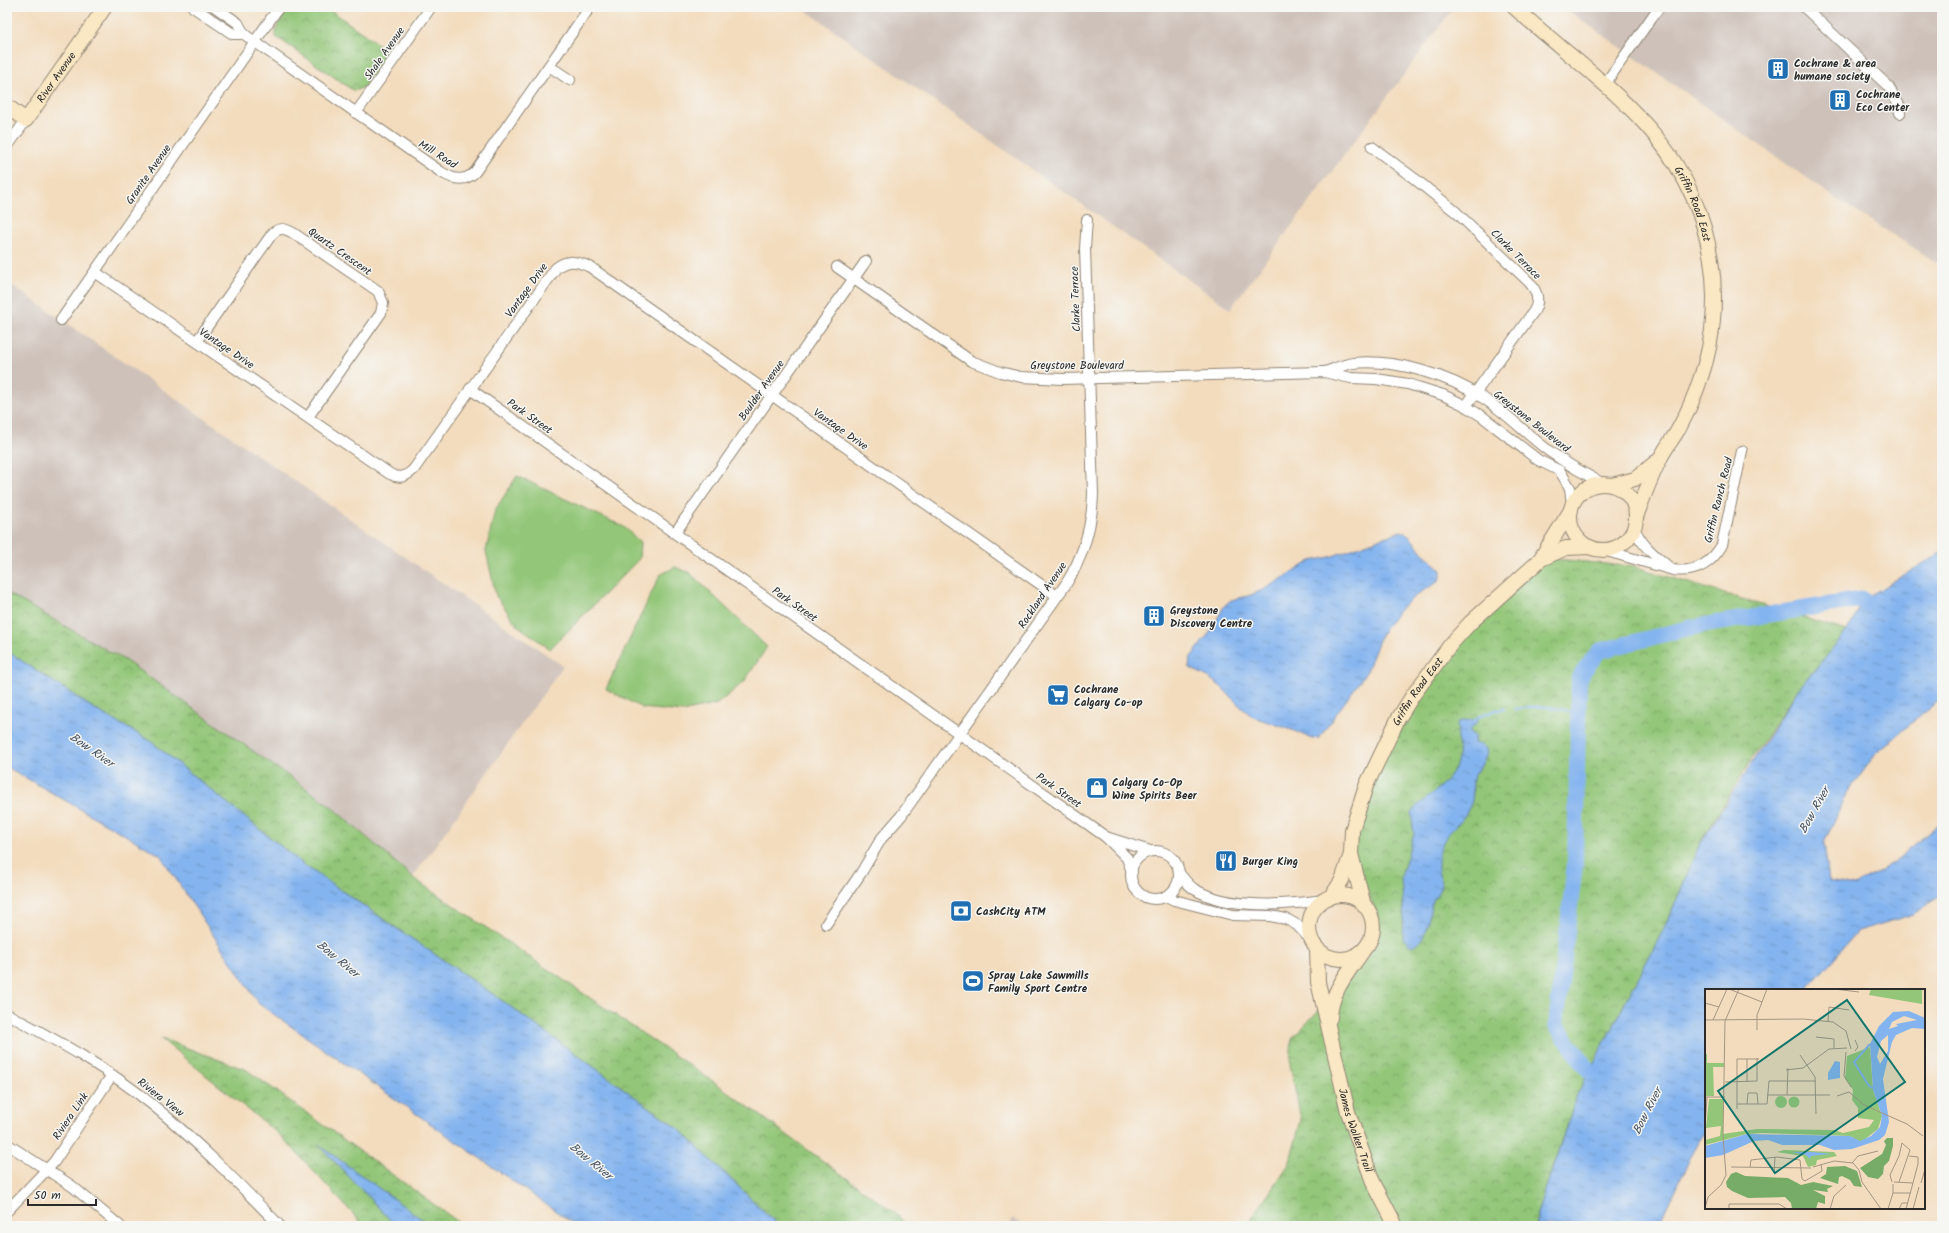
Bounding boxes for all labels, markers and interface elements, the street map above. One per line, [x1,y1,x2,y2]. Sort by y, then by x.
street label: Shale Avenue [360,23,410,84]
street label: River Avenue [33,48,81,107]
place label: Cochrane & area humane society [1794,55,1877,86]
building icon: Cochrane & area humane society [1765,56,1791,82]
place label: Cochrane Eco Center [1856,86,1910,117]
building icon: Cochrane Eco Center [1827,87,1853,113]
street label: Mill Road [414,136,461,174]
street label: Granite Avenue [121,141,176,208]
street label: Griffin Road East [1669,163,1715,244]
street label: Quartz Crescent [304,223,376,281]
street label: Clarke Terrace [1486,225,1545,284]
street label: Vantage Drive [501,259,553,322]
street label: Clarke Terrace [1066,266,1086,332]
street label: Vantage Drive [195,324,258,374]
street label: Boulder Avenue [734,356,790,425]
street label: Greystone Boulevard [1030,357,1124,375]
street label: Greystone Boulevard [1489,386,1574,458]
street label: Park Street [503,394,557,440]
street label: Vantage Drive [809,404,872,456]
street label: Griffin Ranch Road [1700,455,1738,545]
street label: Rockland Avenue [1014,558,1072,633]
street label: Park Street [768,582,822,628]
place label: Greystone Discovery Centre [1170,602,1253,633]
building icon: Greystone Discovery Centre [1141,603,1167,629]
street label: Griffin Road East [1388,653,1449,729]
place label: Cochrane Calgary Co-op [1074,681,1143,712]
supermarket icon: Cochrane Calgary Co-op [1045,682,1071,708]
water label: Bow River [66,728,120,774]
street label: Park Street [1032,768,1086,814]
place label: Calgary Co-Op Wine Spirits Beer [1112,774,1198,805]
shop icon: Calgary Co-Op Wine Spirits Beer [1084,775,1110,801]
water label: Bow River [1794,781,1836,837]
restaurant icon: Burger King [1213,848,1239,874]
place label: Burger King [1242,853,1298,871]
bank icon: CashCity ATM [948,898,974,924]
place label: CashCity ATM [976,903,1046,921]
water label: Bow River [312,936,366,984]
place label: Spray Lake Sawmills Family Sport Centre [988,967,1089,998]
sports icon: Spray Lake Sawmills Family Sport Centre [960,968,986,994]
inset map [1705,989,1925,1209]
street label: Riviera View [133,1074,188,1122]
water label: Bow River [1628,1082,1669,1138]
street label: James Walker Trail [1333,1086,1377,1175]
street label: Riviera Link [48,1088,94,1144]
water label: Bow River [565,1138,619,1186]
scale bar [28,1181,96,1207]
text: 50 m [34,1186,61,1205]

